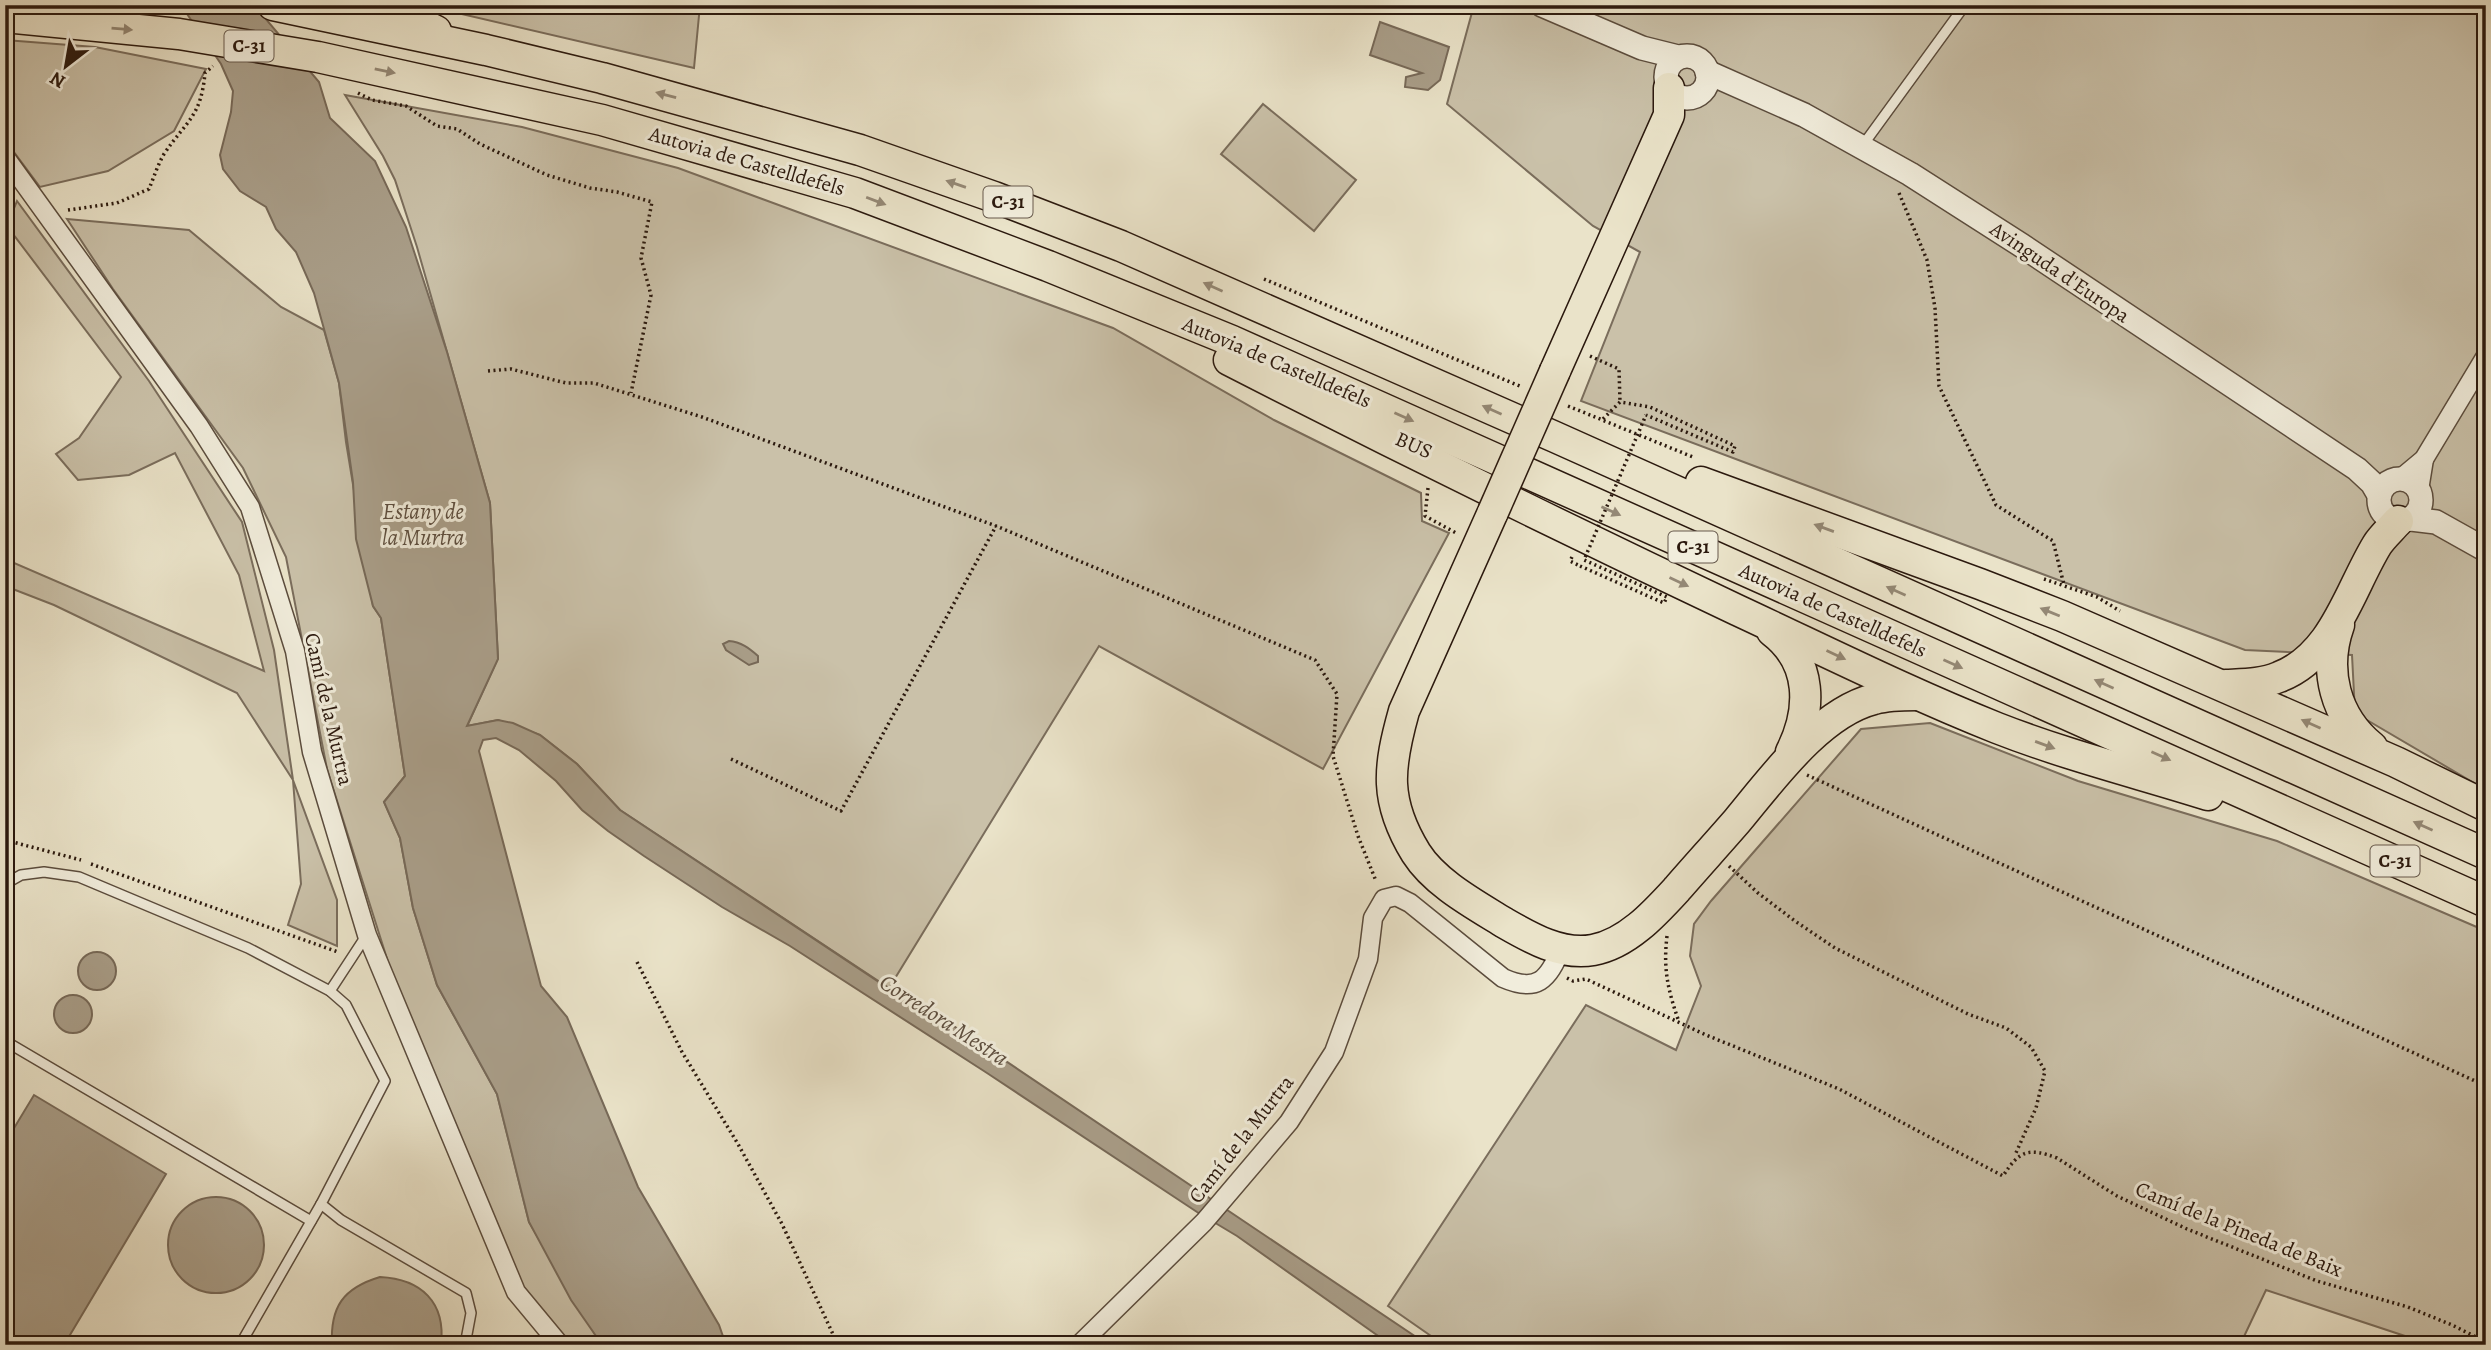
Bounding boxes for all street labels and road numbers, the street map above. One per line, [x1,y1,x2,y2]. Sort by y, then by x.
road number: C-31 [224,30,274,61]
street label: Autovia de Castelldefels [645,119,848,202]
road number: C-31 [984,186,1032,218]
street label: Avinguda d'Europa [1984,214,2136,329]
street label: Autovia de Castelldefels [1177,309,1376,414]
street label: BUS [1391,424,1437,466]
road number: C-31 [1668,532,1718,562]
street label: Autovia de Castelldefels [1734,556,1931,664]
street label: Camí de la Murtra [298,630,360,788]
road number: C-31 [2370,846,2420,876]
street label: Camí de la Murtra [1182,1069,1300,1209]
street label: Camí de la Pineda de Baix [2131,1175,2347,1283]

